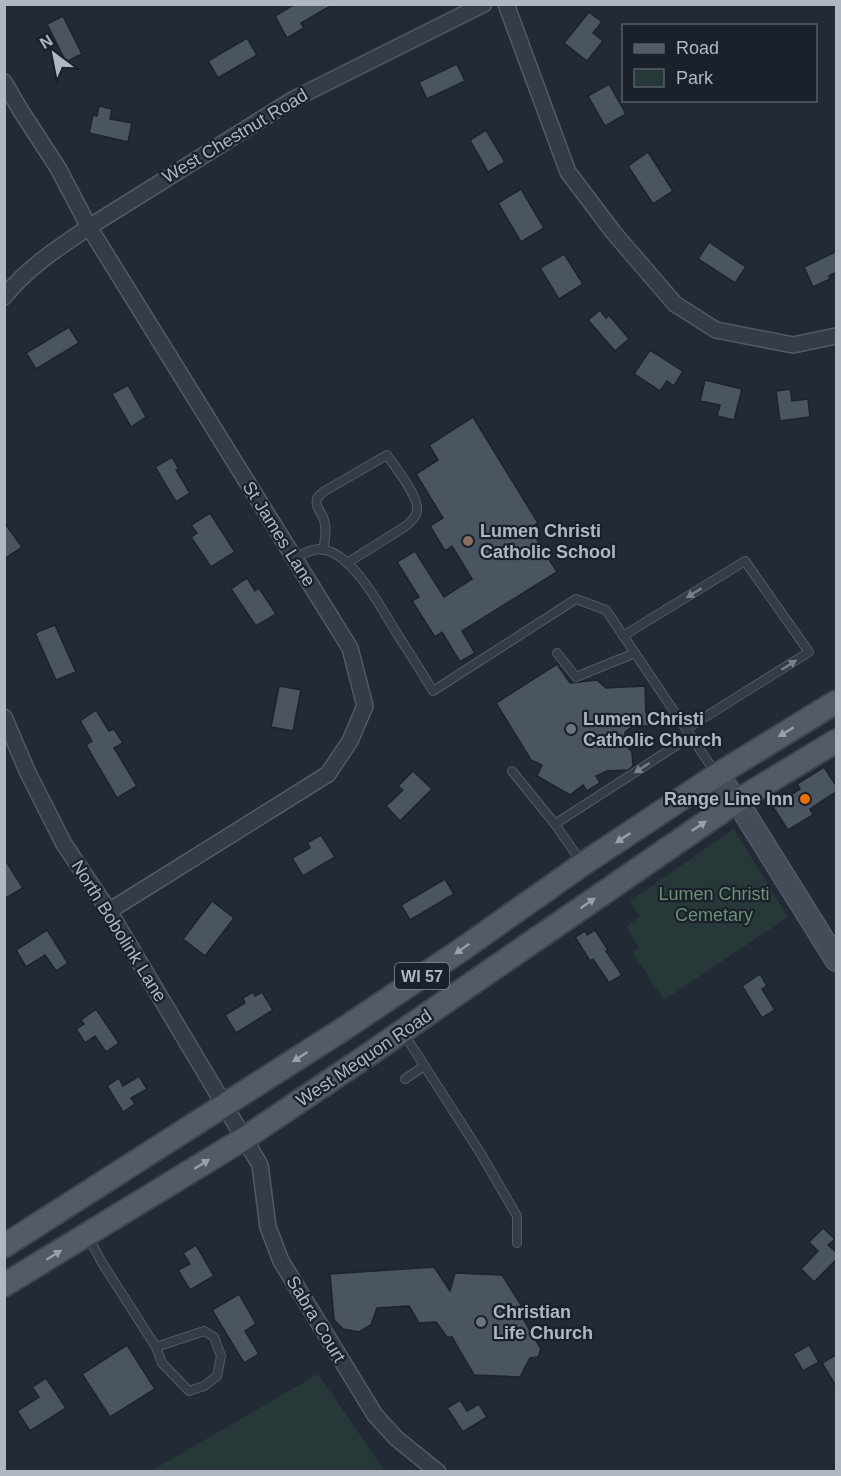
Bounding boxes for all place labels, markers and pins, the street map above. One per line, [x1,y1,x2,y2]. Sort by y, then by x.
place label: Lumen Christi Catholic School [480,521,616,562]
marker: Lumen Christi Catholic School [461,534,475,548]
place label: Lumen Christi Catholic Church [583,709,722,750]
marker: Lumen Christi Catholic Church [564,722,578,736]
place label: Range Line Inn [664,789,793,809]
marker: Range Line Inn [798,792,812,806]
place label: Christian Life Church [493,1302,593,1343]
marker: Christian Life Church [474,1315,488,1329]

